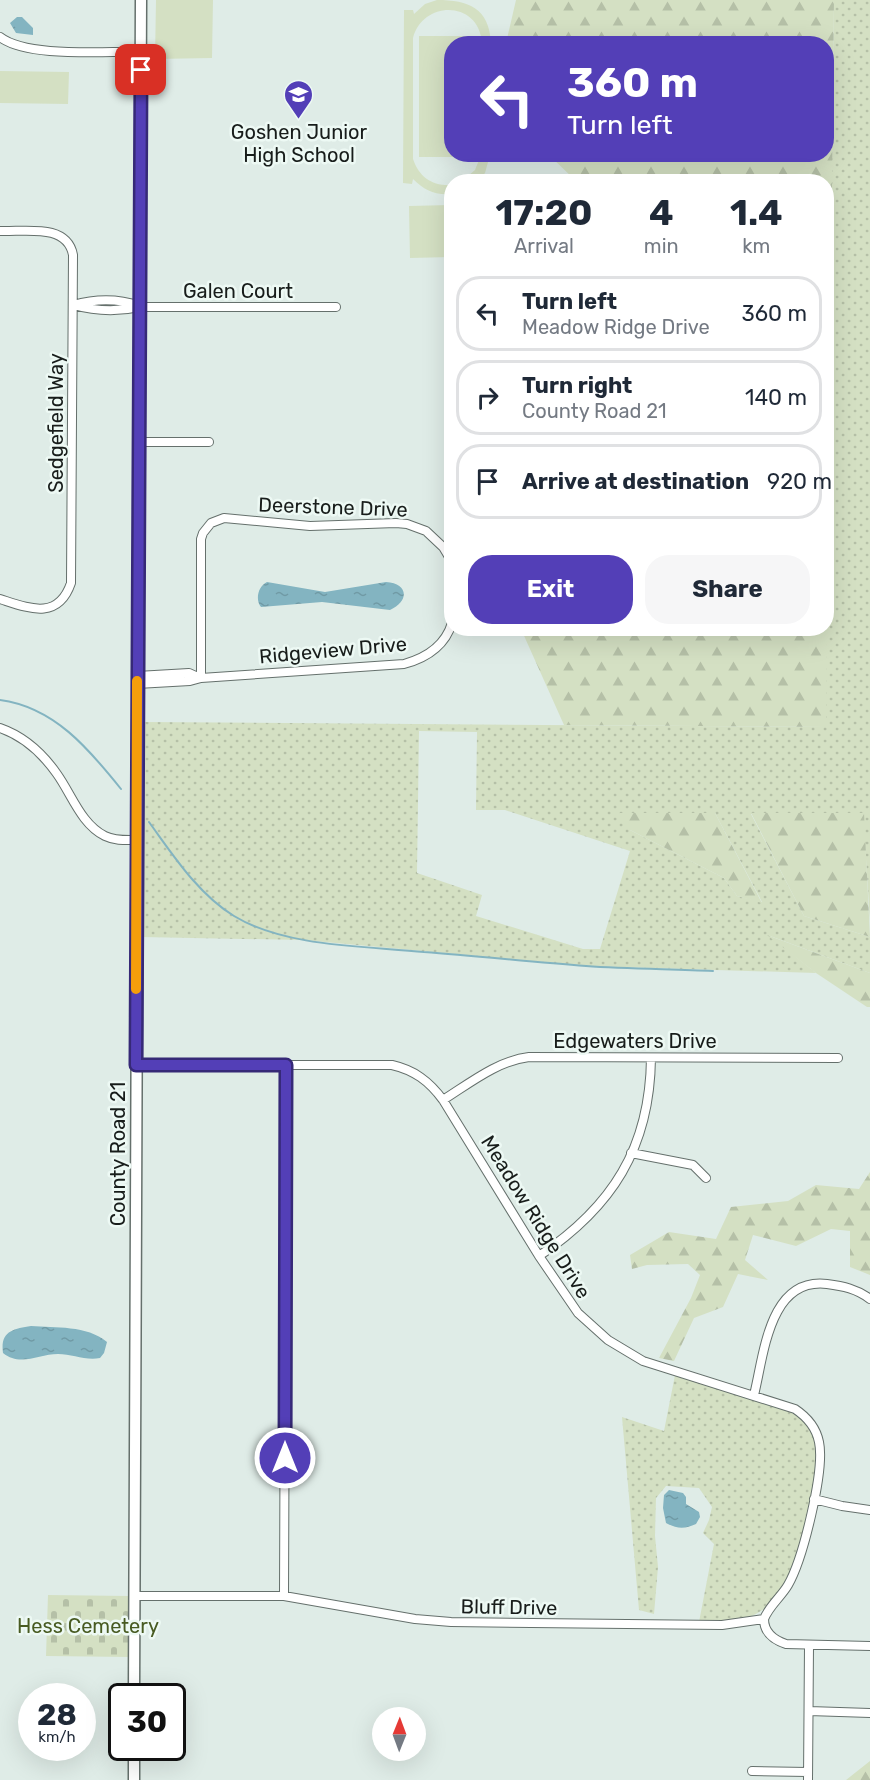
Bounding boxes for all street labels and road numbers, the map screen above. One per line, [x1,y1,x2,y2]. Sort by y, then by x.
street label: Galen Court [183,279,293,303]
street label: Sedgefield Way [44,353,68,493]
street label: Deerstone Drive [258,492,408,522]
street label: Ridgeview Drive [258,632,408,668]
street label: Edgewaters Drive [553,1029,717,1053]
street label: County Road 21 [106,1082,130,1226]
street label: Meadow Ridge Drive [476,1131,596,1303]
street label: Bluff Drive [460,1594,558,1620]

